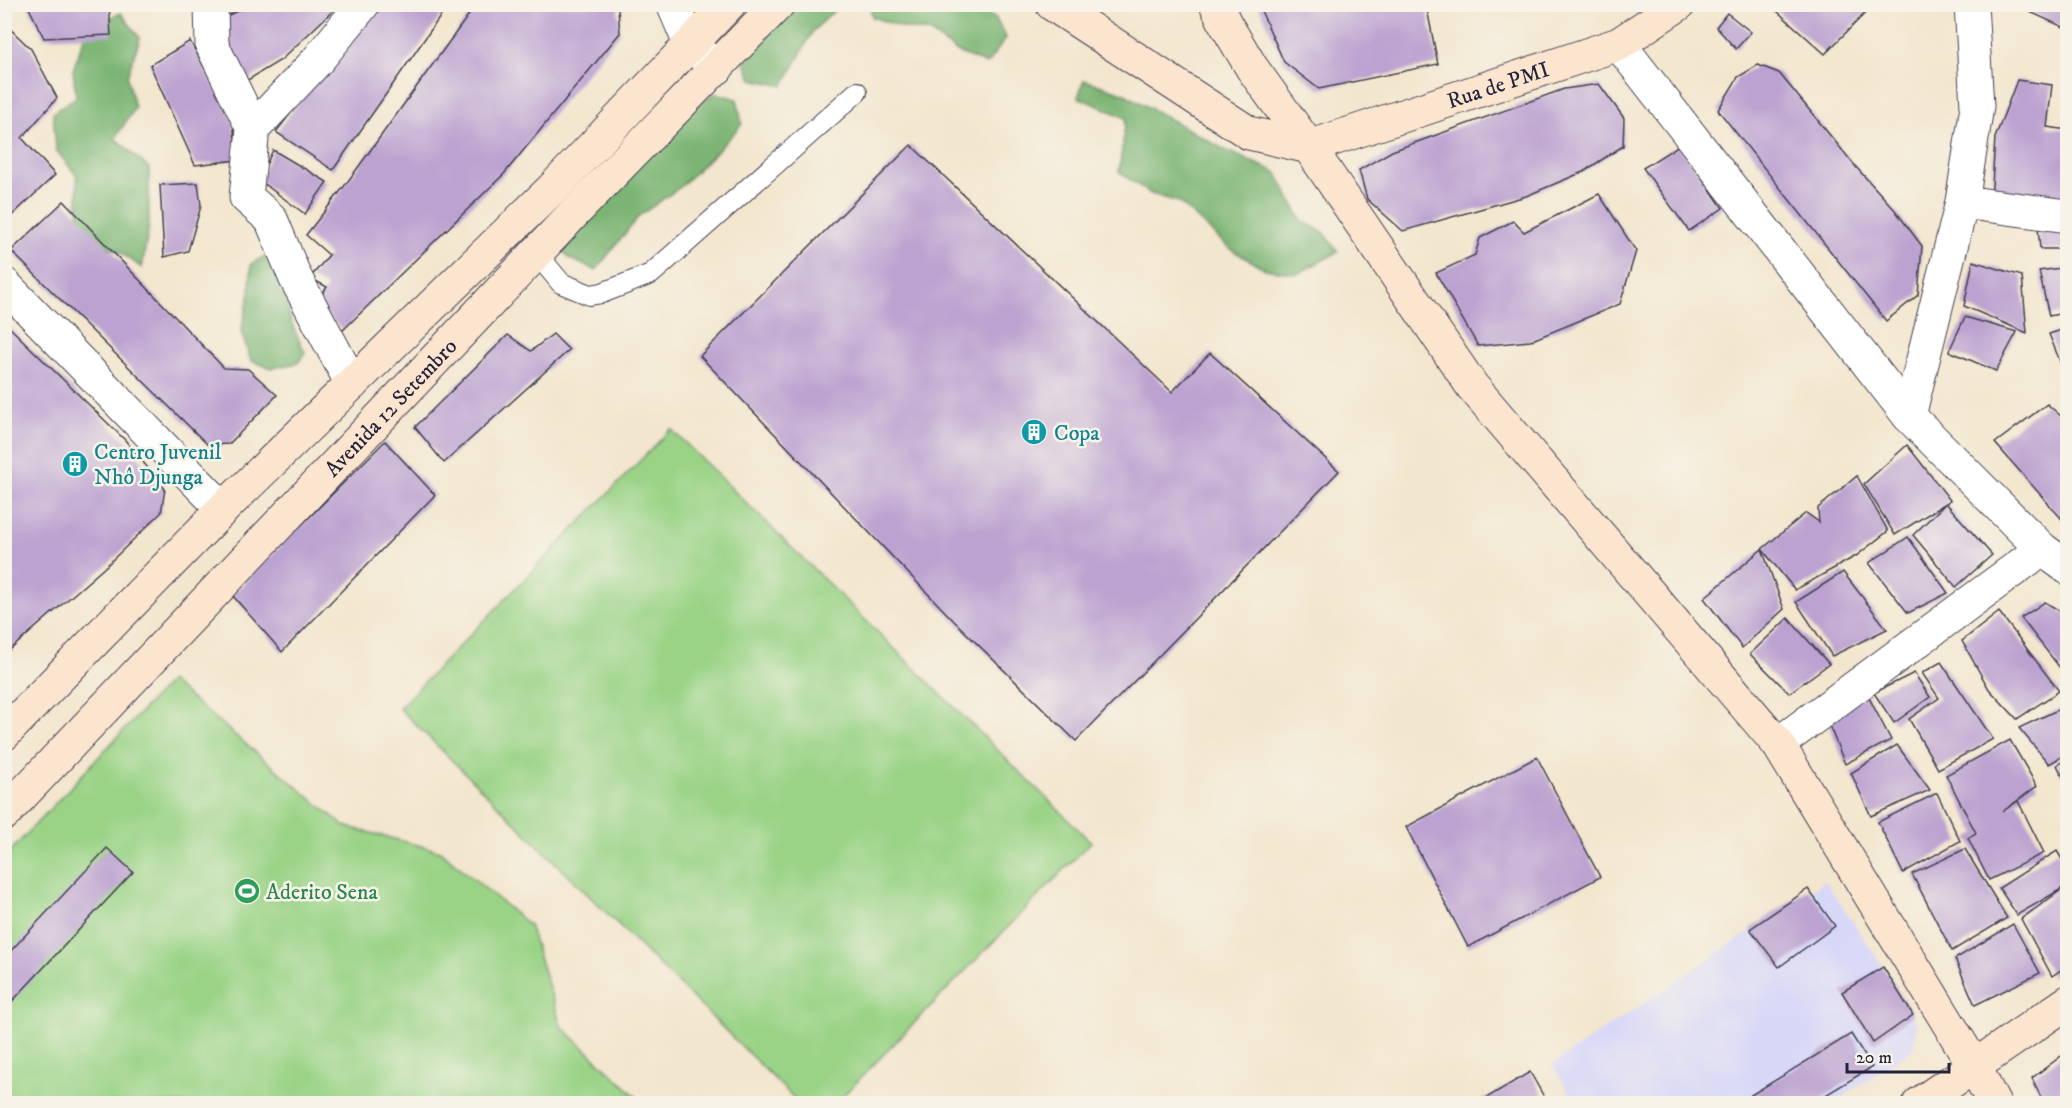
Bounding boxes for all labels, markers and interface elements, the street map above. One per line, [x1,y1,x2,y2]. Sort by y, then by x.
street label: Rua de PMI [1444,56,1553,115]
street label: Avenida 12 Setembro [319,333,463,483]
building icon: Copa [1019,417,1049,447]
place label: Copa [1054,420,1100,447]
place label: Centro Juvenil Nhô Djunga [94,439,222,491]
building icon: Centro Juvenil Nhô Djunga [60,449,90,479]
sports icon: Aderito Sena [232,876,262,906]
place label: Aderito Sena [266,879,378,906]
scale bar [1847,1036,1949,1074]
text: 20 m [1856,1047,1892,1069]

